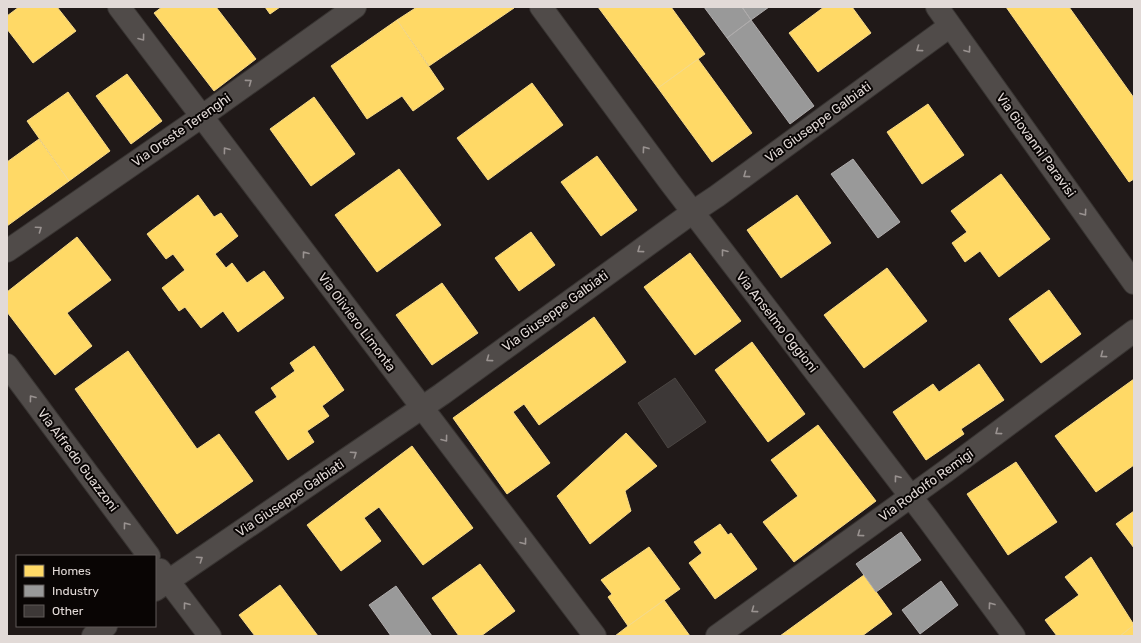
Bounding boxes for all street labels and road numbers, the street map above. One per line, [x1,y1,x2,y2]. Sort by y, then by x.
street label: Via Giuseppe Galbiati [762,79,874,165]
street label: Via Oreste Terenghi [129,90,234,171]
street label: Via Giovanni Paravisi [993,90,1079,200]
street label: Via Giuseppe Galbiati [499,268,611,354]
street label: Via Anselmo Oggioni [732,269,821,376]
street label: Via Oliviero Limonta [315,270,399,374]
street label: Via Alfredo Guazzoni [35,406,121,514]
street label: Via Rodolfo Remigi [876,446,977,525]
street label: Via Giuseppe Galbiati [233,456,347,540]

